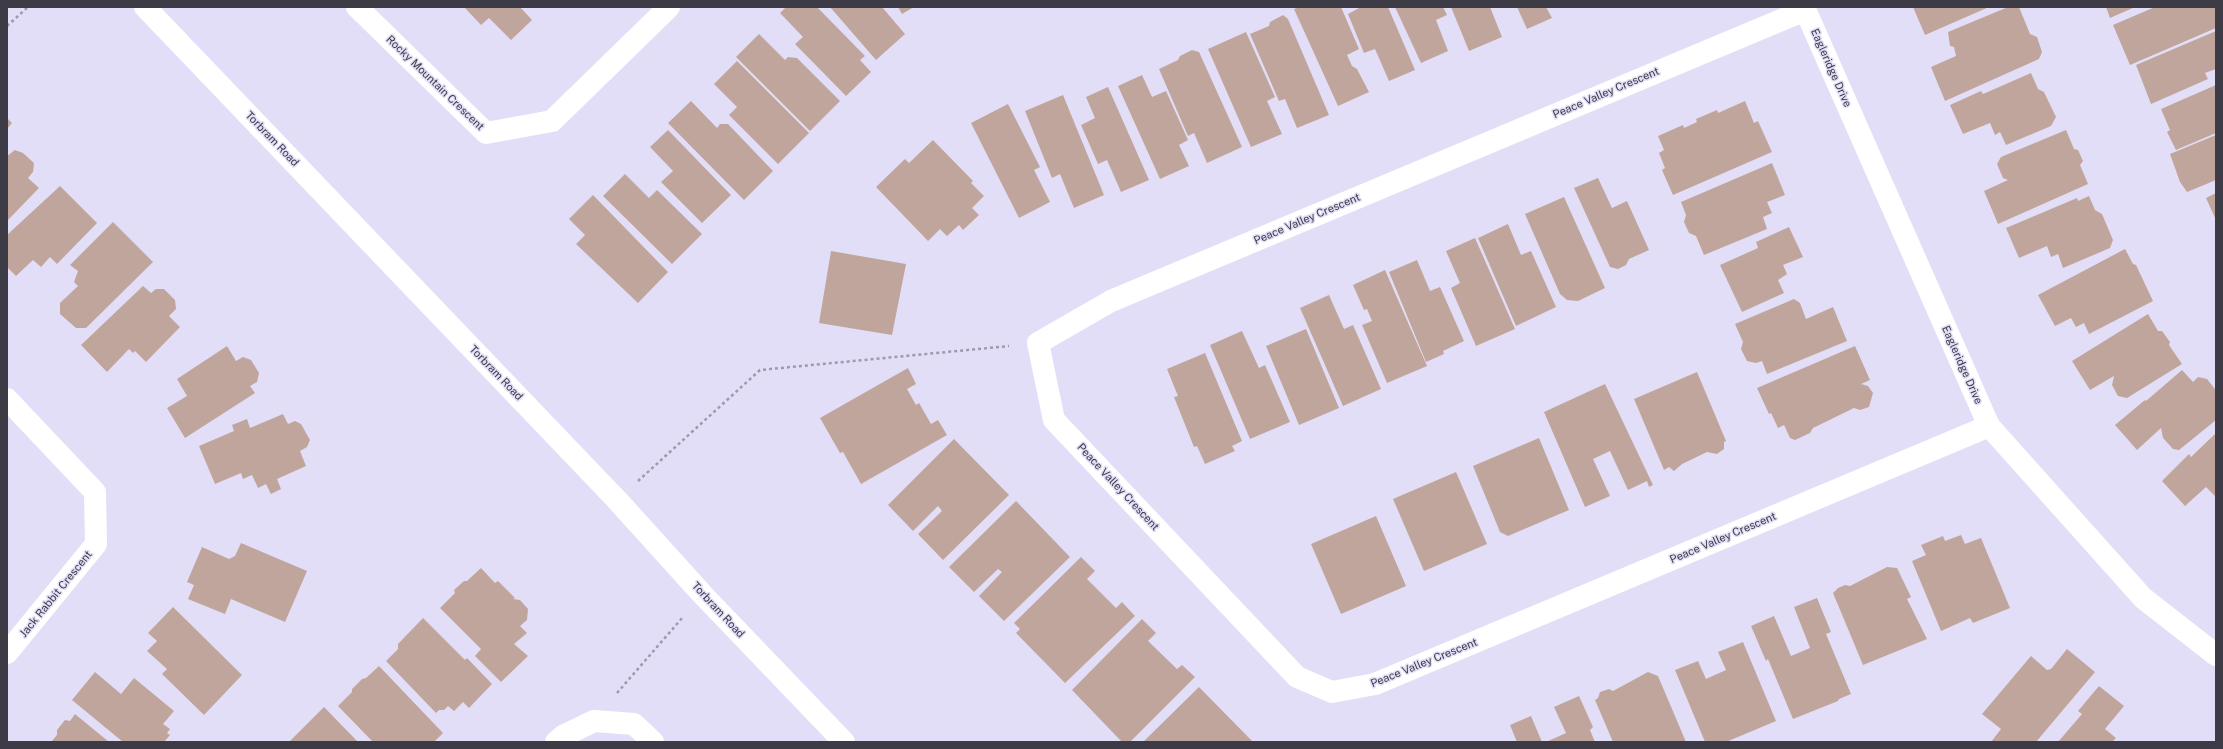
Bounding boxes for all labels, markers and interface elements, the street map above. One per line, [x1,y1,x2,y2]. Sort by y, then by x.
street label: Eagleridge Drive [1808,27,1854,109]
street label: Rocky Mountain Crescent [383,33,487,133]
street label: Peace Valley Crescent [1551,65,1661,121]
street label: Torbram Road [242,109,302,169]
street label: Peace Valley Crescent [1252,191,1362,247]
street label: Eagleridge Drive [1939,324,1985,406]
street label: Torbram Road [466,343,526,403]
street label: Peace Valley Crescent [1074,441,1162,533]
street label: Peace Valley Crescent [1668,510,1778,566]
street label: Jack Rabbit Crescent [17,548,95,640]
street label: Torbram Road [689,579,747,641]
street label: Peace Valley Crescent [1369,636,1479,690]

